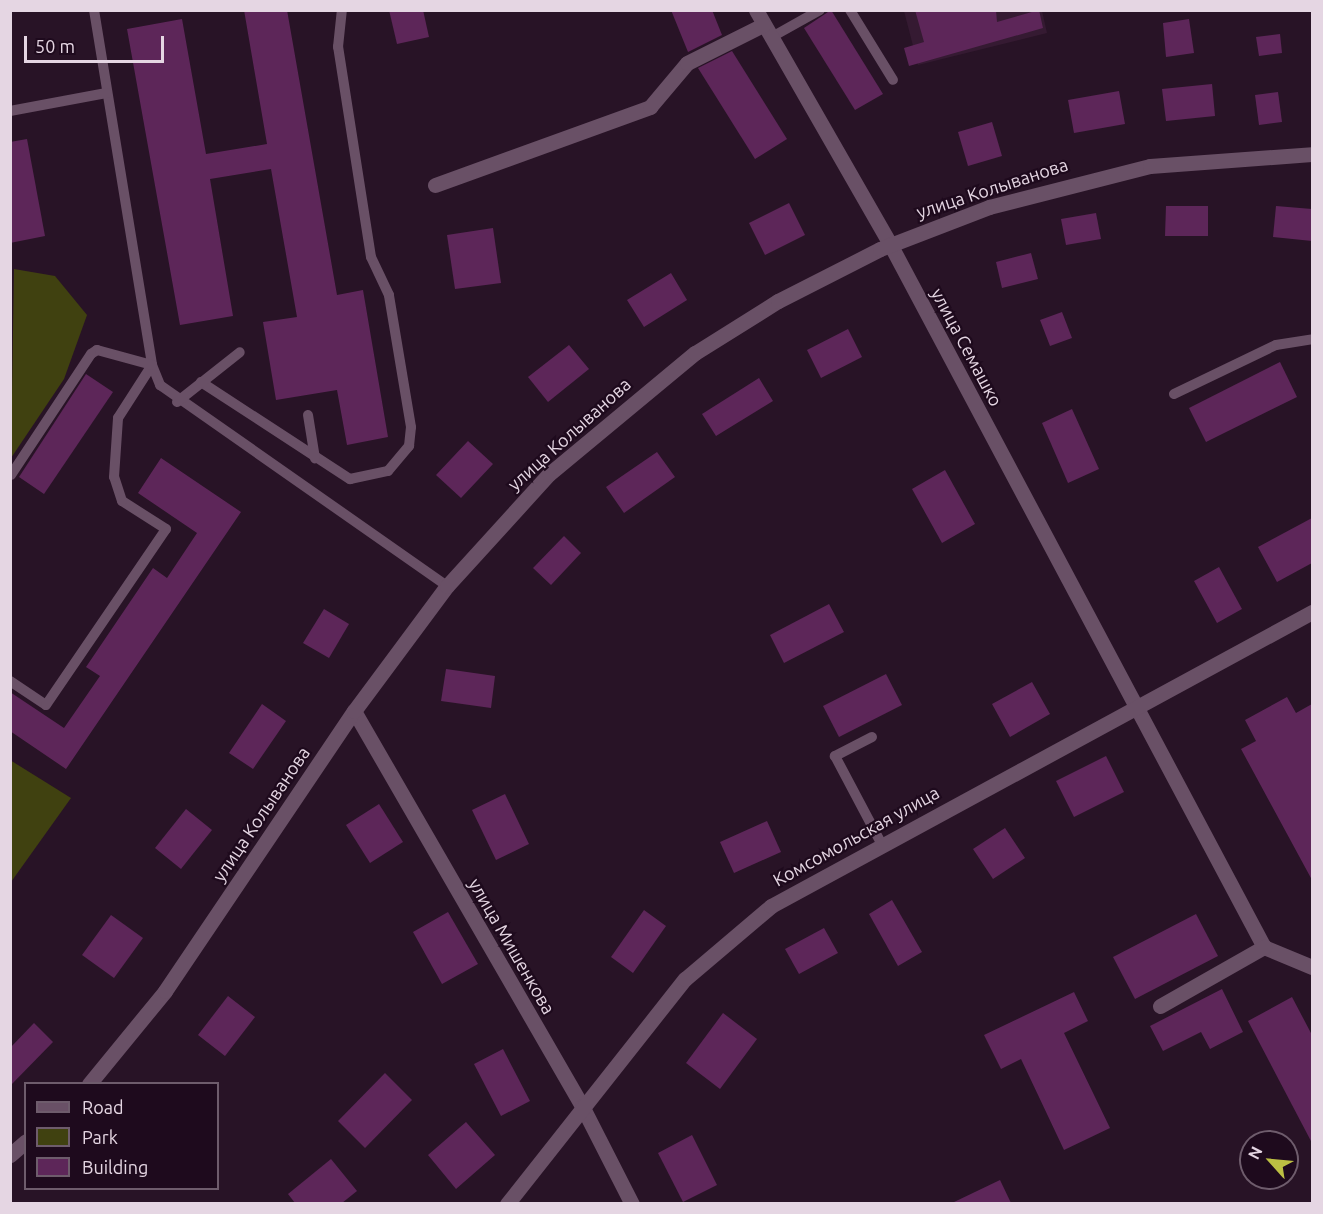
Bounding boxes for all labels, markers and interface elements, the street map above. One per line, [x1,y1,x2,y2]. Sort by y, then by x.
scale bar [27,24,166,62]
text: 50 m [35,36,75,56]
street label: улица Колыванова [914,153,1070,223]
street label: улица Семашко [927,284,1007,410]
street label: улица Колыванова [503,373,635,495]
street label: улица Колыванова [208,742,314,886]
street label: Комсомольская улица [769,781,943,891]
street label: улица Мишенкова [464,874,560,1018]
legend [24,1082,219,1190]
text: Road [82,1097,124,1117]
text: Park [82,1127,118,1147]
north arrow [1239,1130,1299,1190]
text: N [1244,1143,1265,1162]
text: Building [82,1157,148,1177]

